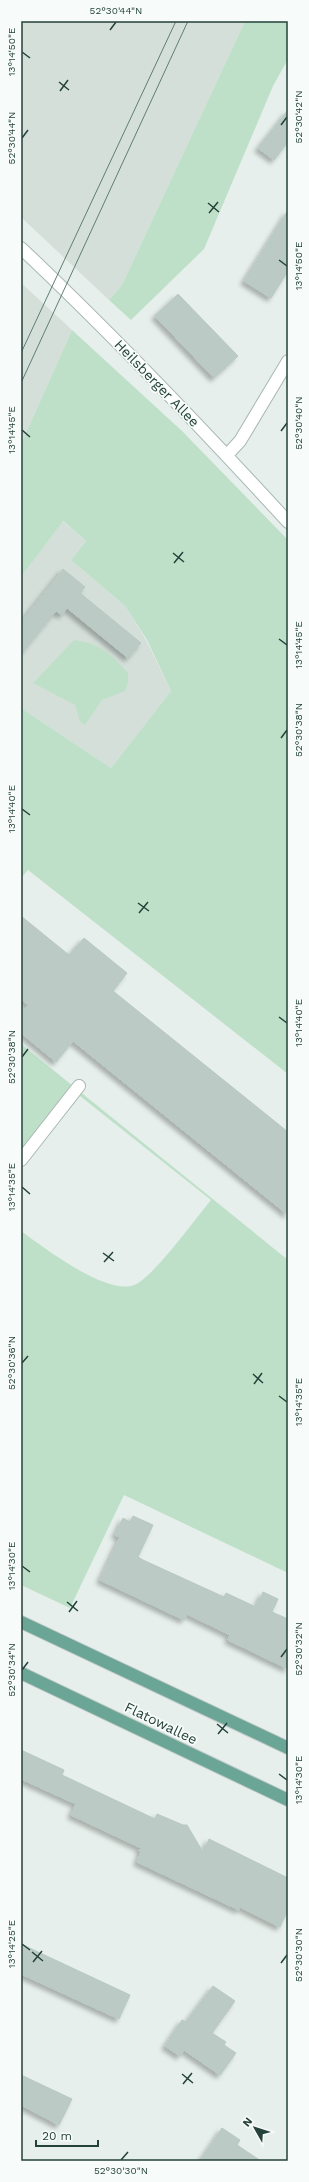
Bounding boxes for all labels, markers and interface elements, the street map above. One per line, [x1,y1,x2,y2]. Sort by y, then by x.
text: 52°30'44"N [90,5,142,16]
text: 13°14'50"E [6,28,17,76]
text: 52°30'42"N [293,90,304,144]
text: 52°30'44"N [6,112,17,164]
text: 13°14'50"E [293,242,304,290]
street label: Heilsberger Allee [111,336,203,430]
text: 52°30'40"N [293,396,304,450]
text: 13°14'45"E [6,406,17,454]
text: 13°14'45"E [293,621,304,669]
text: 52°30'38"N [293,703,304,757]
text: 13°14'40"E [6,785,17,833]
text: 13°14'40"E [293,999,304,1047]
text: 52°30'38"N [6,1030,17,1084]
text: 13°14'35"E [6,1163,17,1211]
text: 52°30'36"N [6,1336,17,1390]
text: 13°14'35"E [293,1378,304,1426]
text: 13°14'30"E [6,1542,17,1590]
text: 52°30'32"N [293,1622,304,1676]
text: 52°30'34"N [6,1643,17,1697]
street label: Flatowallee [122,1699,200,1747]
text: 13°14'30"E [293,1756,304,1804]
text: 13°14'25"E [6,1920,17,1968]
text: 52°30'30"N [293,1928,304,1982]
north arrow [235,2108,275,2148]
text: N [240,2115,255,2129]
scale bar [36,2122,98,2148]
text: 20 m [42,2129,72,2143]
text: 52°30'30"N [94,2165,148,2176]

